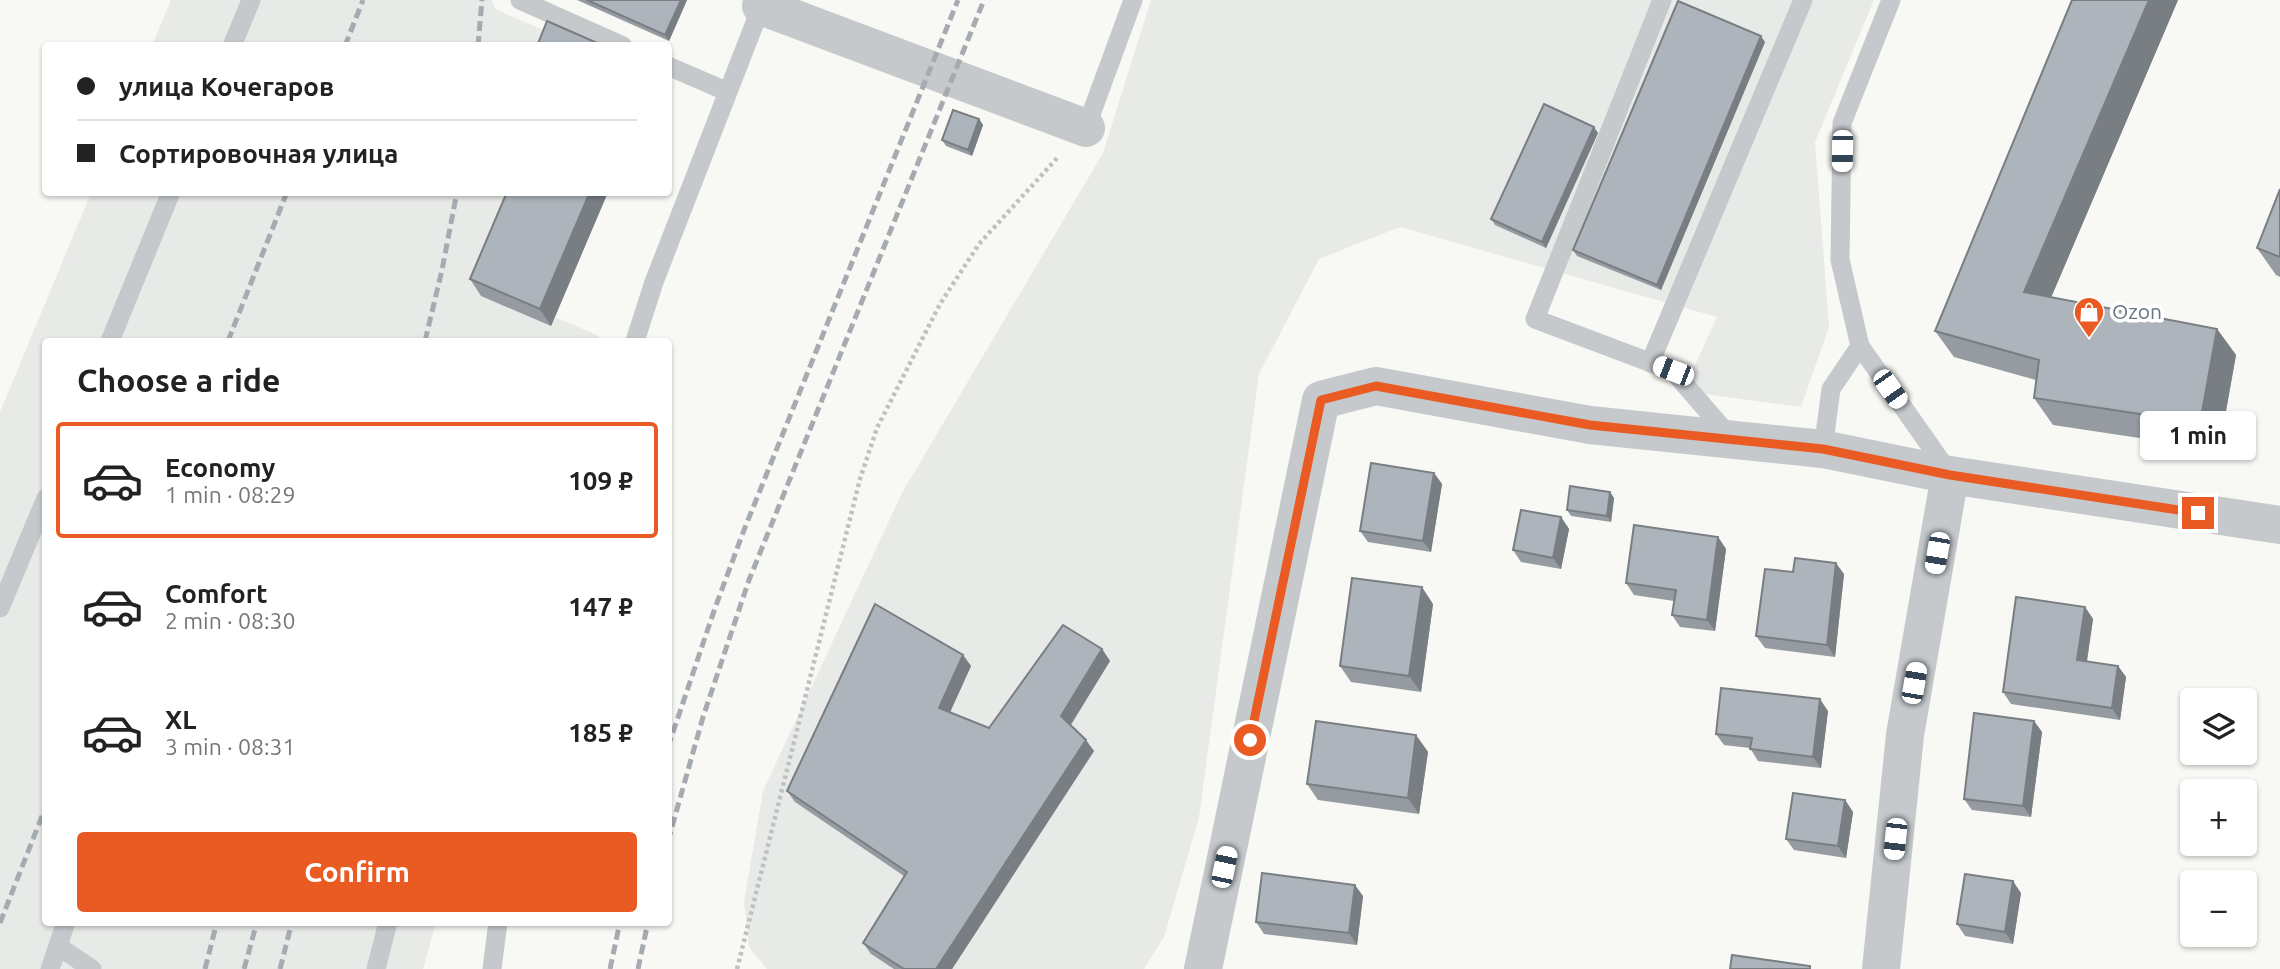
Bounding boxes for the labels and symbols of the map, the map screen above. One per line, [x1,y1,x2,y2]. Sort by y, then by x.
car [1832,130,1853,172]
shop icon: Ozon [2072,295,2106,339]
place label: Ozon [2112,299,2162,323]
car [1650,354,1697,388]
car [1870,366,1911,412]
callout: 1 min [2140,412,2256,461]
route end [2182,497,2214,529]
car [1924,530,1951,576]
car [1901,660,1928,706]
route start [1234,724,1266,756]
car [1883,817,1908,861]
car [1210,844,1239,890]

